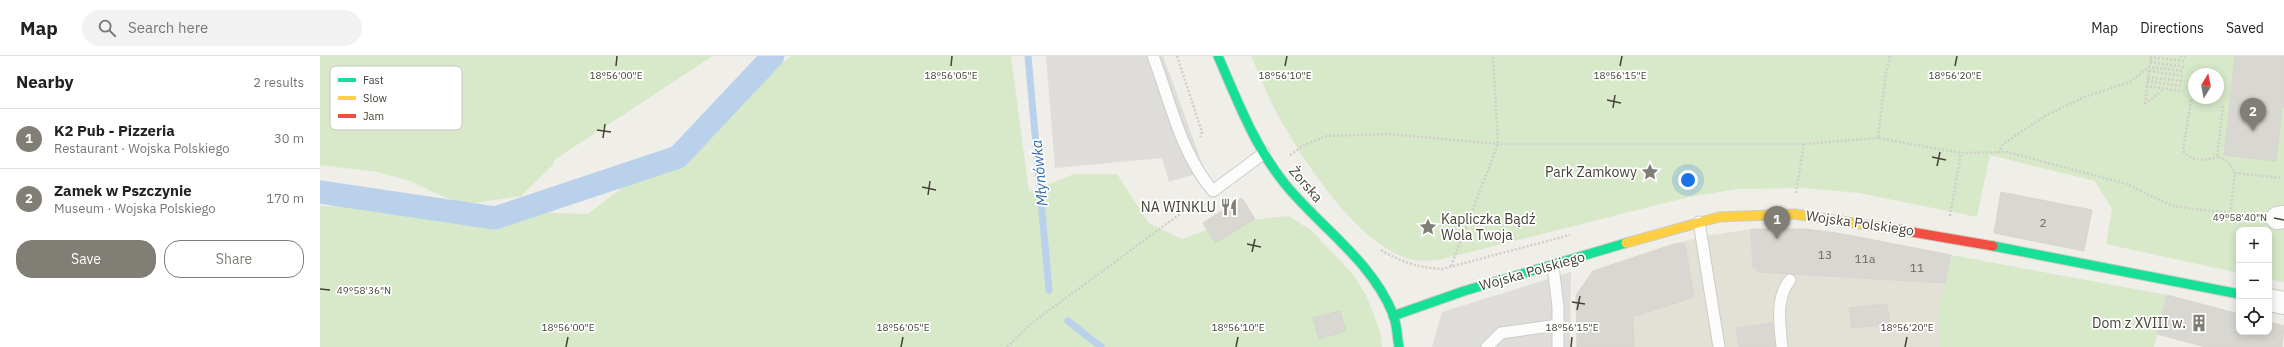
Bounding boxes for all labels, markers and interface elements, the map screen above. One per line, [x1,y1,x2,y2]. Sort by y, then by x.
search box [82,10,362,46]
text: Map [20,16,58,40]
icon: search [96,17,118,39]
text: Search here [128,18,208,37]
text: Map [2091,19,2118,37]
text: Directions [2140,19,2204,37]
text: Saved [2226,19,2264,37]
legend [330,66,462,130]
north arrow [2188,68,2224,104]
text: 18°56'00"E [589,69,643,82]
text: 18°56'05"E [924,69,978,82]
text: 18°56'10"E [1258,69,1312,82]
text: 18°56'15"E [1593,69,1647,82]
text: 18°56'20"E [1928,69,1982,82]
text: Nearby [16,71,74,93]
text: Fast [363,73,384,87]
text: 2 results [253,74,304,91]
text: Slow [363,91,387,105]
pin: 2 [2240,98,2266,131]
text: Jam [363,109,384,123]
text: K2 Pub - Pizzeria [54,121,175,140]
text: 1 [25,130,33,147]
text: 30 m [274,130,304,147]
water label: Młynówka [1027,139,1051,207]
text: Restaurant · Wojska Polskiego [54,140,230,157]
street label: Żorska [1285,162,1327,206]
place icon: Park Zamkowy [1640,162,1660,182]
place label: Park Zamkowy [1545,163,1637,181]
your location [1678,170,1698,190]
text: Zamek w Pszczynie [54,181,192,200]
text: 2 [25,190,33,207]
text: 170 m [266,190,304,207]
restaurant icon: NA WINKLU [1219,197,1239,217]
place label: NA WINKLU [1141,198,1216,216]
text: Museum · Wojska Polskiego [54,200,216,217]
pin: 1 [1764,206,1790,239]
street label: Wojska Polskiego [1805,207,1915,240]
place label: Kapliczka Bądź Wola Twoja [1441,210,1536,244]
text: 49°58'40"N [2213,211,2267,224]
house number: 2 [2039,215,2047,230]
place icon: Kapliczka Bądź Wola Twoja [1418,217,1438,237]
map controls [2236,227,2272,335]
button: + [2236,227,2272,263]
button: Save [16,240,156,278]
button: Share [164,240,304,278]
street label: Wojska Polskiego [1477,247,1587,295]
house number: 13 [1818,247,1832,262]
house number: 11a [1855,251,1876,266]
house number: 11 [1910,260,1924,275]
button: − [2236,263,2272,299]
text: 49°58'36"N [337,284,391,297]
button: locate [2236,299,2272,335]
building icon: Dom z XVIII w. [2189,313,2209,333]
place label: Dom z XVIII w. [2092,314,2186,332]
text: 18°56'00"E [541,321,595,334]
text: 18°56'05"E [876,321,930,334]
text: 18°56'10"E [1211,321,1265,334]
text: 18°56'15"E [1545,321,1599,334]
text: 18°56'20"E [1880,321,1934,334]

